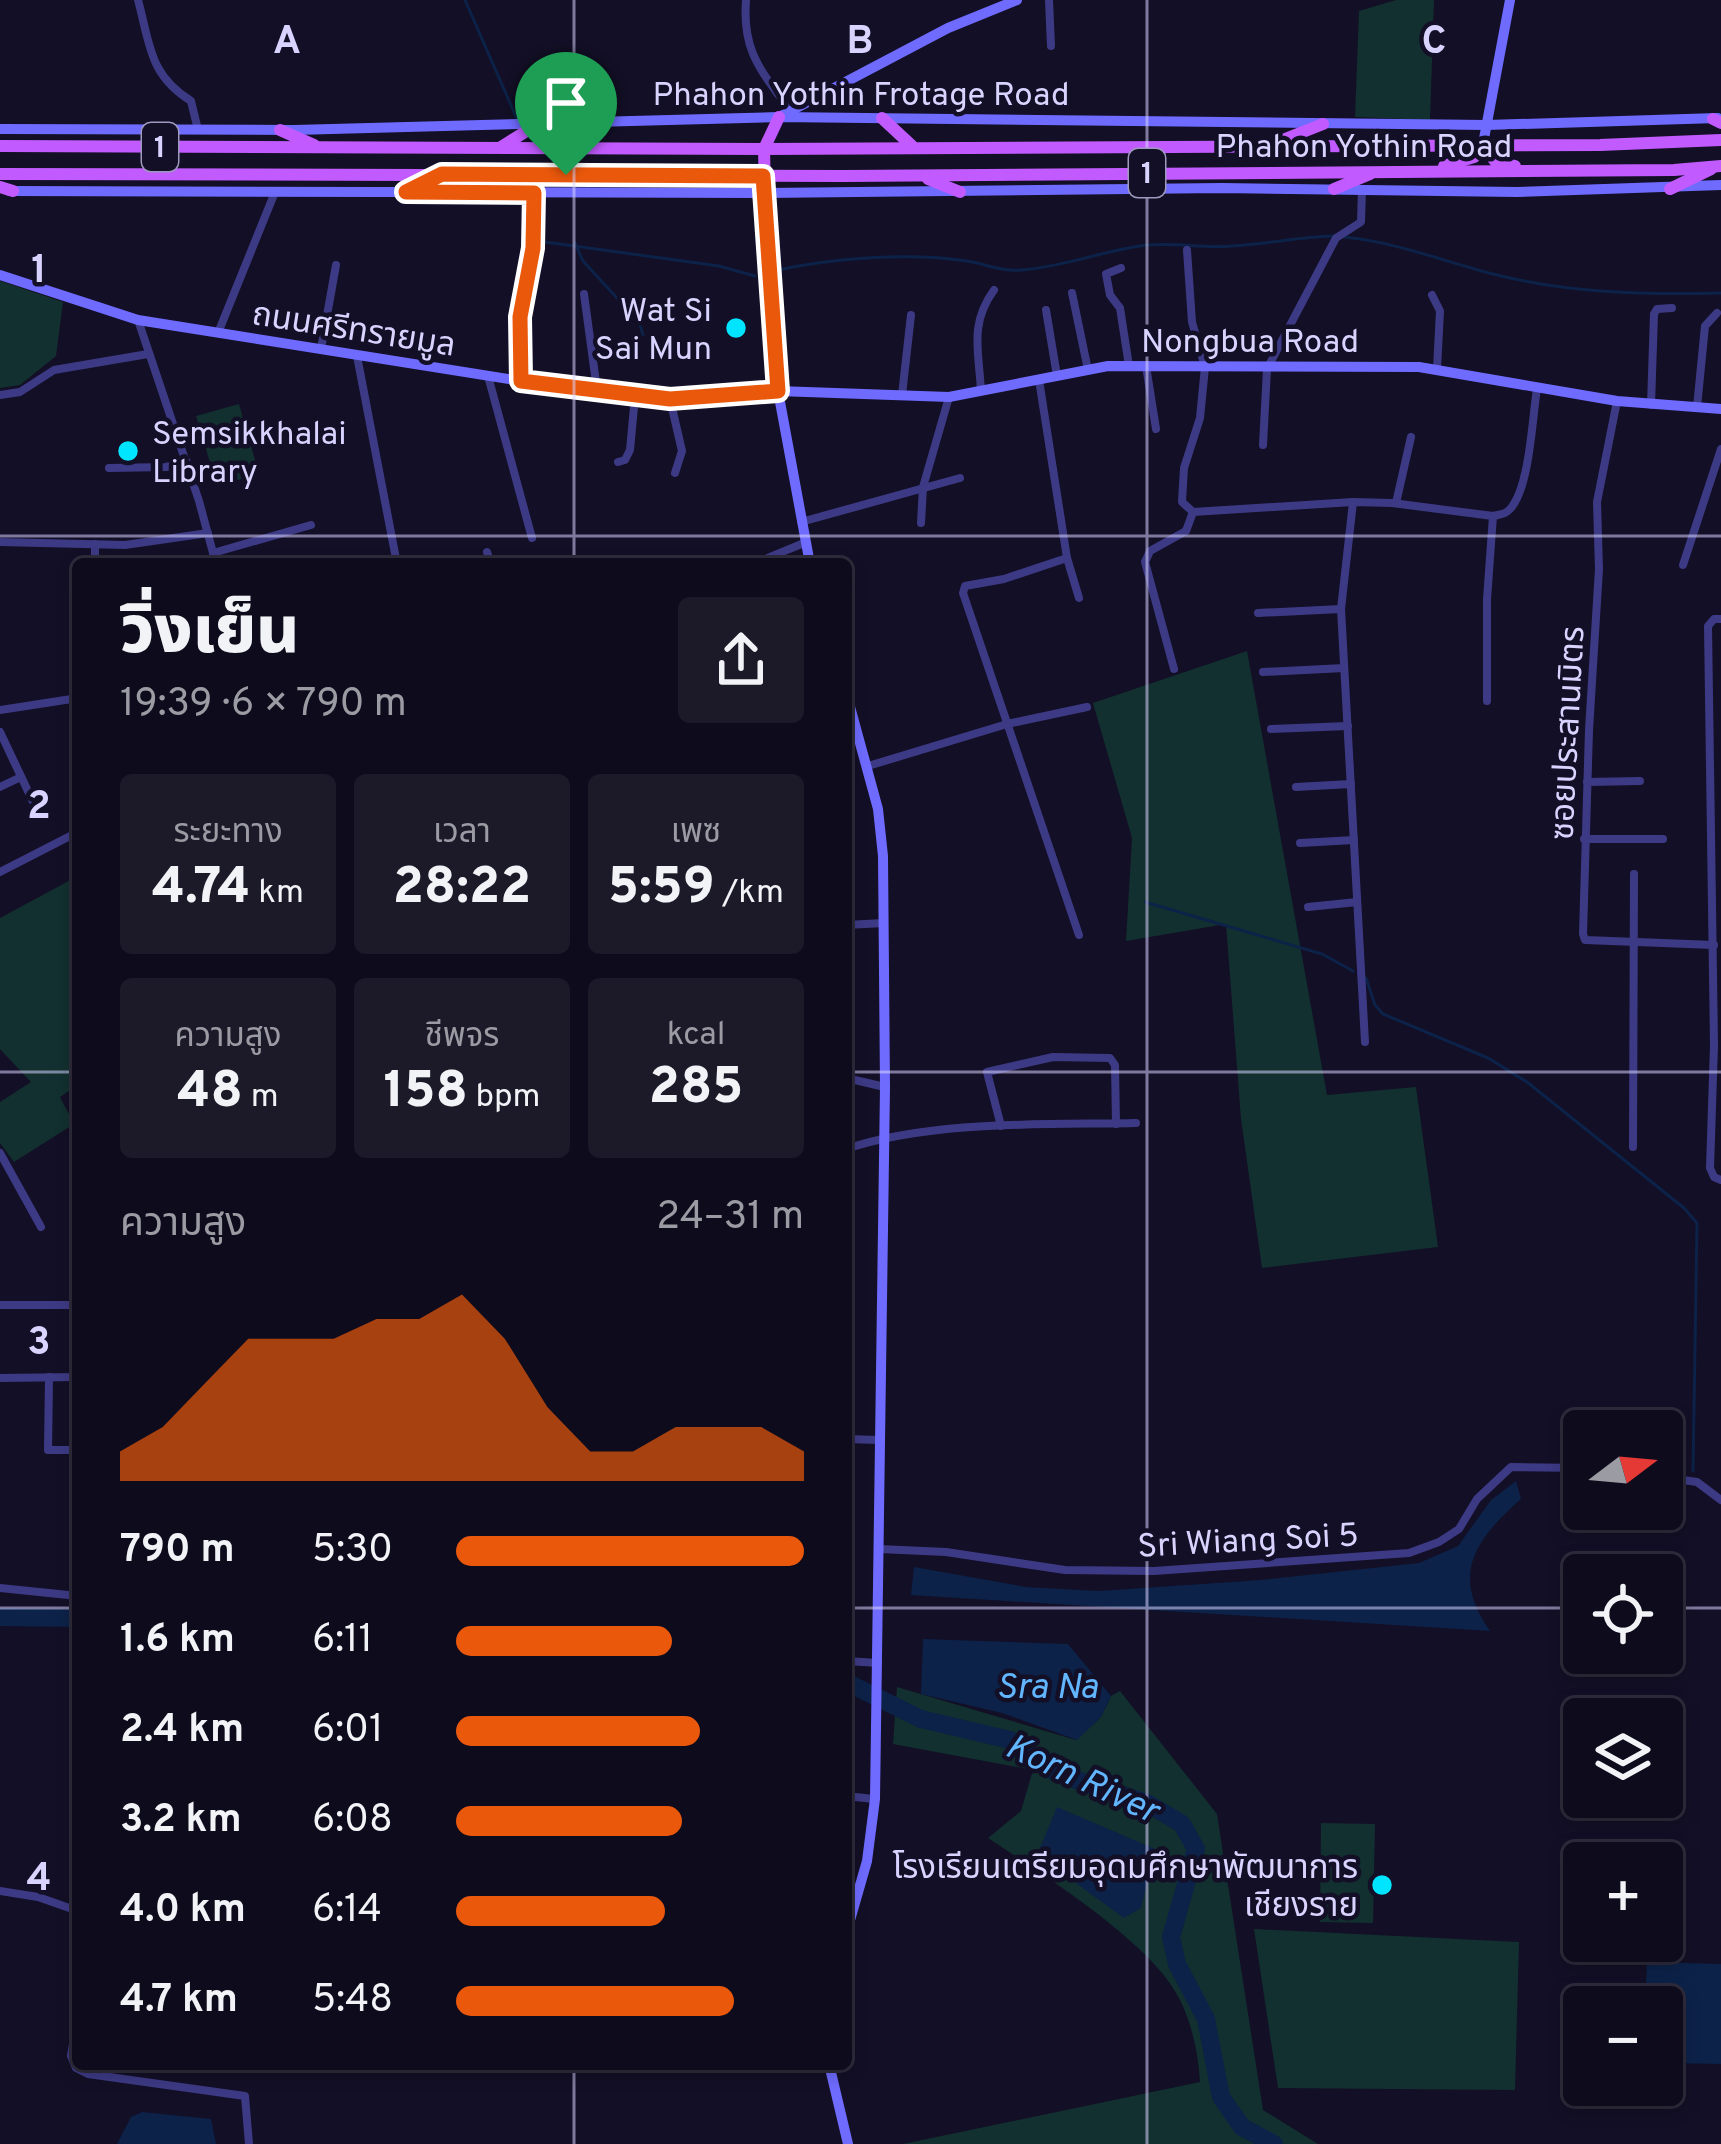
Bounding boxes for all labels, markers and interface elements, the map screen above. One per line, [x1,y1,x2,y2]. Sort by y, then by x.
text: A [273,19,301,68]
text: B [847,19,873,68]
text: C [1422,19,1446,68]
pin [515,52,617,175]
icon: arrive [533,70,599,136]
street label: Phahon Yothin Frotage Road [653,76,1069,118]
road number: 1 [142,123,178,171]
street label: Phahon Yothin Road [1216,128,1512,170]
road number: 1 [1129,149,1165,197]
text: 1 [31,248,47,297]
place label: Wat Si Sai Mun [595,292,712,372]
street label: ถนนศรีทรายมูล [249,295,458,369]
marker: Wat Si Sai Mun [723,315,749,341]
street label: Nongbua Road [1141,323,1359,365]
place label: Semsikkhalai Library [152,415,347,495]
marker: Semsikkhalai Library [115,438,141,464]
text: วิ่งเย็น [120,594,300,677]
button: share [678,597,804,723]
street label: ซอยประสานมิตร [1543,625,1597,841]
text: 19:39 · 6 × 790 m [120,681,407,730]
text: 2 [27,784,51,833]
text: ระยะทาง [173,813,283,855]
text: เวลา [433,813,491,855]
text: เพซ [671,813,721,855]
text: 4.74 [152,857,251,922]
text: 28:22 [393,857,531,922]
text: 5:59 [608,857,715,922]
text: km [251,873,304,915]
text: /km [715,873,784,915]
text: kcal [667,1015,725,1057]
text: ความสูง [175,1017,281,1059]
text: ชีพจร [425,1017,499,1059]
text: 285 [649,1057,743,1122]
text: 48 [177,1061,243,1126]
text: 158 [384,1061,468,1126]
text: m [243,1077,279,1119]
text: bpm [468,1077,540,1119]
text: 24–31 m [656,1194,804,1243]
text: ความสูง [120,1201,246,1250]
text: 3 [27,1320,51,1369]
north arrow [1563,1410,1683,1530]
map controls [1563,1410,1683,2106]
street label: Sri Wiang Soi 5 [1137,1516,1360,1570]
text: 790 m [120,1527,235,1576]
text: 5:30 [312,1527,393,1576]
button: locate [1563,1554,1683,1674]
text: 1.6 km [120,1617,235,1666]
text: 6:11 [312,1617,373,1666]
water label: Sra Na [996,1666,1099,1712]
button: layers [1563,1698,1683,1818]
text: 2.4 km [120,1707,244,1756]
text: 6:01 [312,1707,384,1756]
water label: Korn River [997,1725,1168,1837]
text: 3.2 km [120,1797,242,1846]
text: 6:08 [312,1797,393,1846]
button: + [1563,1842,1683,1962]
place label: โรงเรียนเตรียมอุดมศึกษาพัฒนาการ เชียงราย [892,1849,1358,1929]
text: 4 [26,1856,52,1905]
marker: โรงเรียนเตรียมอุดมศึกษาพัฒนาการ เชียงราย [1369,1872,1395,1898]
text: 4.0 km [120,1887,246,1936]
text: 6:14 [312,1887,382,1936]
text: 4.7 km [120,1977,238,2026]
text: 5:48 [312,1977,393,2026]
button: − [1563,1986,1683,2106]

